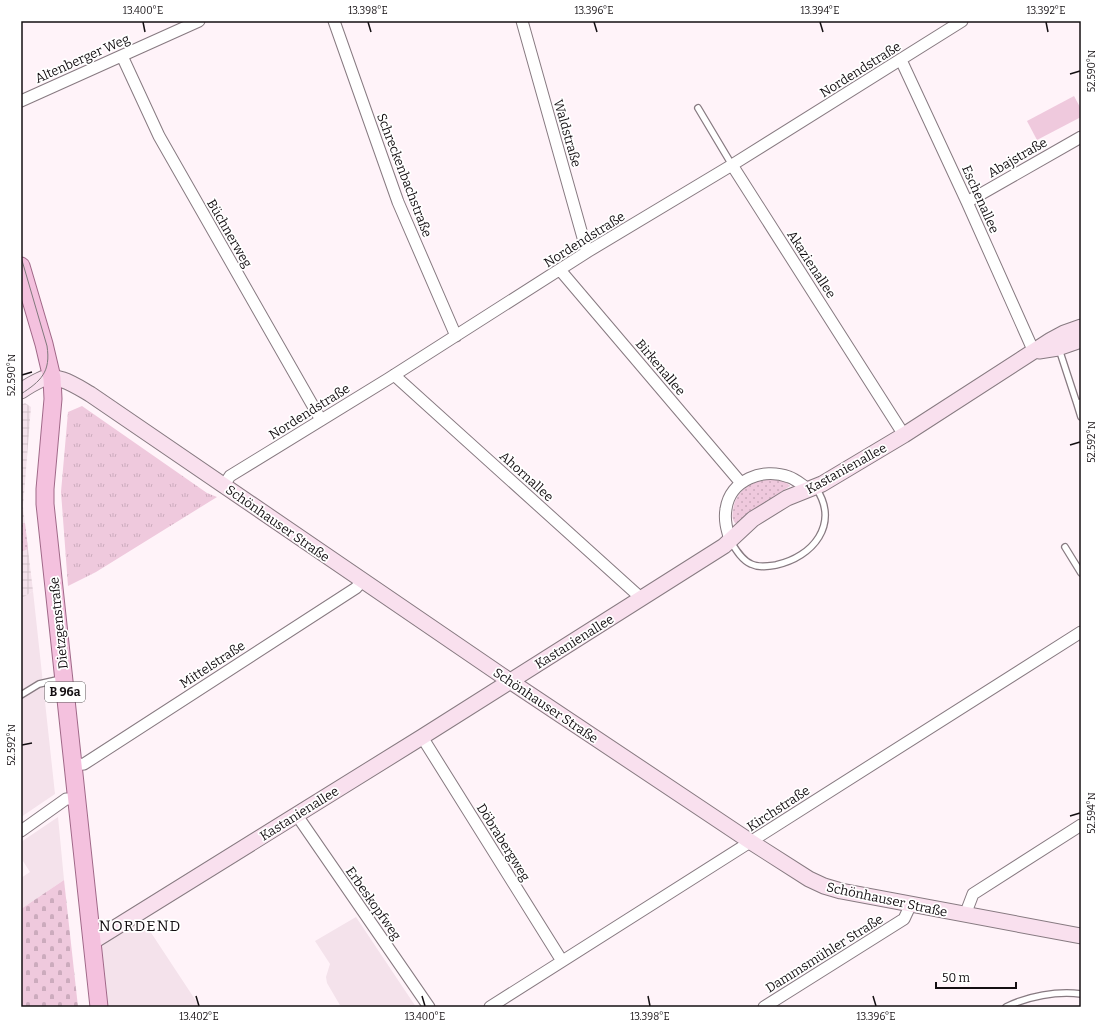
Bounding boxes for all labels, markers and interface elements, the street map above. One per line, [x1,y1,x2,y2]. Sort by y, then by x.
text: 13.400°E [123,5,163,17]
text: 13.398°E [348,5,388,17]
text: 13.396°E [574,5,614,17]
text: 13.394°E [800,5,840,17]
text: 13.392°E [1026,5,1066,17]
street label: Altenberger Weg [33,31,132,86]
street label: Nordendstraße [817,39,903,100]
text: 52.590°N [1086,50,1098,92]
street label: Waldstraße [551,98,584,169]
street label: Schreckenbachstraße [374,111,435,239]
street label: Abajstraße [985,134,1050,180]
street label: Eschenallee [959,163,1002,235]
street label: Büchnerweg [204,196,255,270]
street label: Nordendstraße [541,209,627,270]
street label: Akazienallee [784,228,839,301]
street label: Birkenallee [633,336,688,398]
text: 52.590°N [6,354,18,396]
street label: Nordendstraße [266,381,352,442]
text: 52.592°N [1086,421,1098,463]
street label: Kastanienallee [803,440,889,497]
street label: Ahornallee [497,448,557,504]
street label: Schönhauser Straße [223,482,332,565]
street label: Dietzgenstraße [46,576,71,670]
street label: Kastanienallee [532,611,616,672]
street label: Mittelstraße [177,638,248,691]
street label: Schönhauser Straße [491,665,601,746]
road number: B 96a [45,682,85,702]
text: 52.592°N [6,724,18,766]
street label: Kastanienallee [257,783,341,844]
street label: Kirchstraße [744,783,812,834]
text: 52.594°N [1086,792,1098,834]
street label: Döbrabergweg [474,801,533,884]
street label: Erbeskopfweg [343,864,404,943]
street label: Schönhauser Straße [825,879,949,920]
street label: Dammsmühler Straße [763,911,886,996]
district label: NORDEND [99,917,181,935]
scale bar [936,964,1016,990]
text: 50 m [942,971,971,985]
text: 13.402°E [179,1011,219,1023]
text: 13.400°E [405,1011,445,1023]
text: 13.398°E [630,1011,670,1023]
text: 13.396°E [856,1011,896,1023]

